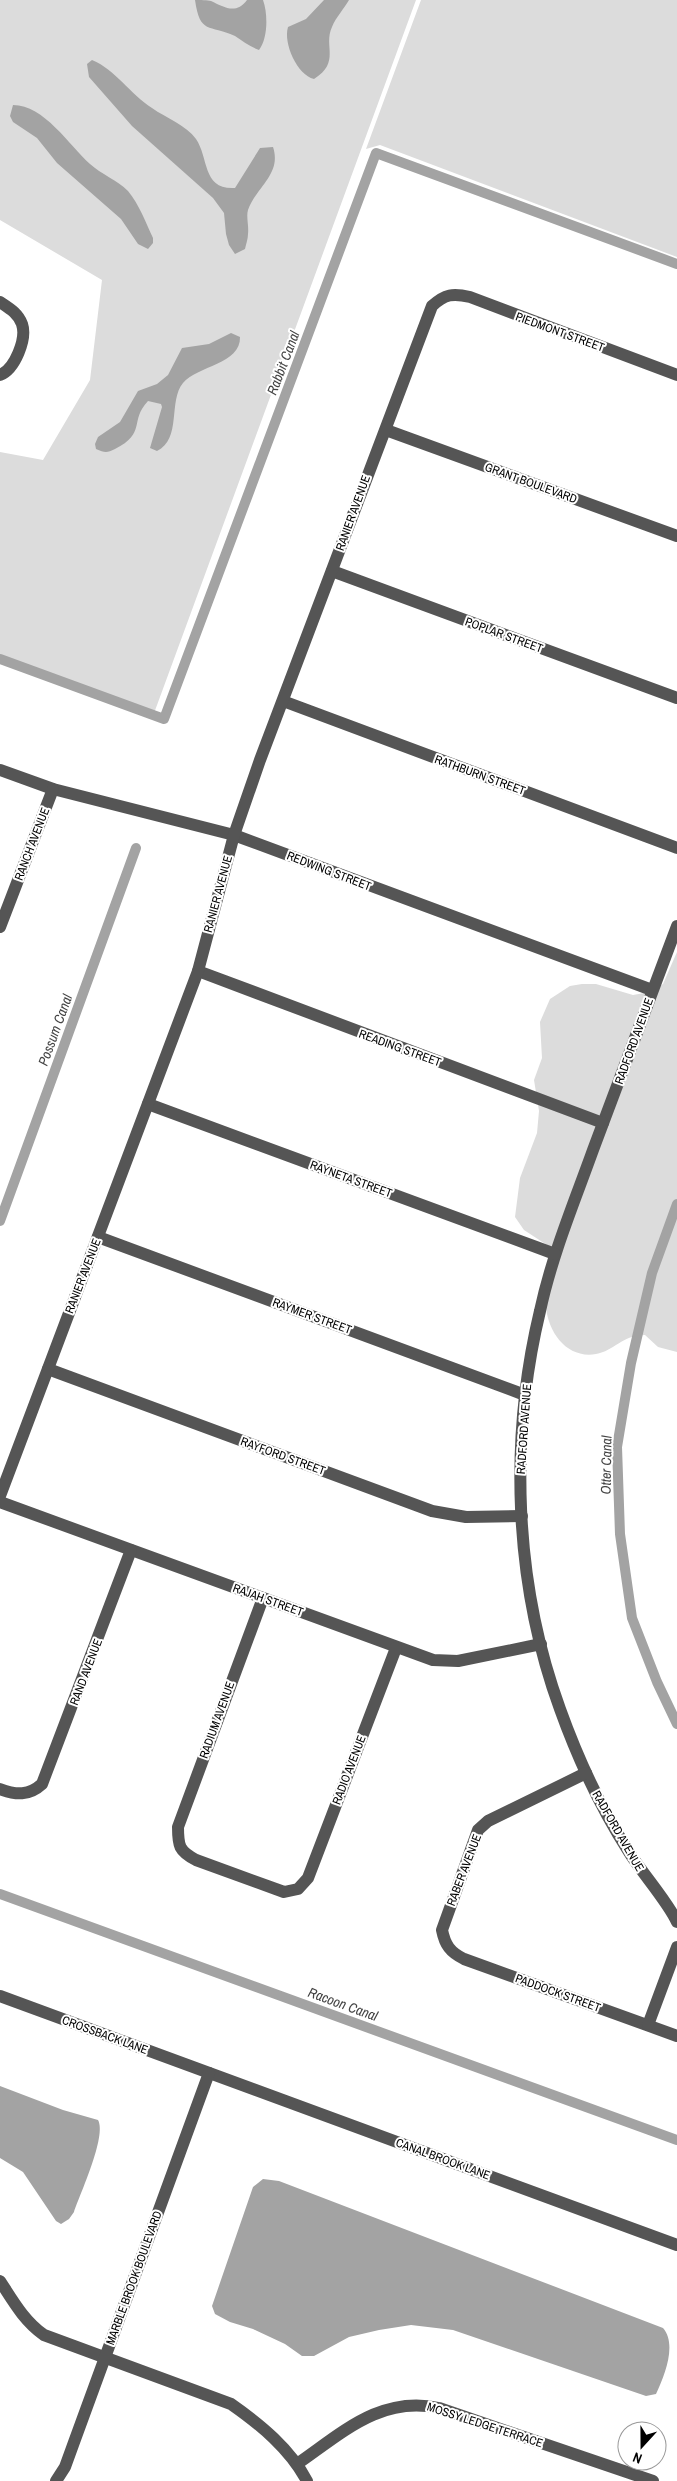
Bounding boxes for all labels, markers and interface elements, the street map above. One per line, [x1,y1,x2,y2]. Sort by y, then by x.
street label: PIEDMONT STREET [513,309,607,355]
water label: Rabbit Canal [263,328,304,398]
street label: GRANT BOULEVARD [483,459,579,507]
street label: RANIER AVENUE [332,473,374,553]
street label: POPLAR STREET [463,614,545,656]
street label: RATHBURN STREET [432,751,528,799]
street label: RANCH AVENUE [11,805,53,883]
street label: REDWING STREET [285,848,373,894]
street label: RANIER AVENUE [200,854,236,934]
water label: Possum Canal [34,991,76,1068]
street label: RADFORD AVENUE [611,996,657,1086]
street label: READING STREET [357,1026,443,1070]
street label: RAYNETA STREET [308,1157,394,1201]
street label: RANIER AVENUE [61,1236,105,1316]
street label: RAYMER STREET [270,1294,354,1338]
street label: RADFORD AVENUE [513,1383,535,1475]
street label: RAYFORD STREET [238,1433,328,1479]
water label: Otter Canal [596,1435,616,1495]
street label: RAJAH STREET [231,1580,305,1620]
street label: RAND AVENUE [66,1637,106,1707]
street label: RADIUM AVENUE [196,1679,238,1761]
street label: RADIO AVENUE [328,1733,370,1807]
street label: RADFORD AVENUE [588,1788,648,1874]
street label: RABER AVENUE [443,1832,485,1908]
street label: PADDOCK STREET [513,1970,603,2016]
water label: Racoon Canal [306,1983,381,2025]
street label: CROSSBACK LANE [60,2012,150,2058]
street label: CANAL BROOK LANE [394,2135,492,2183]
street label: MARBLE BROOK BOULEVARD [102,2209,166,2347]
street label: MOSSY LEDGE TERRACE [425,2399,545,2451]
north arrow [617,2421,667,2471]
text: N [630,2448,644,2468]

